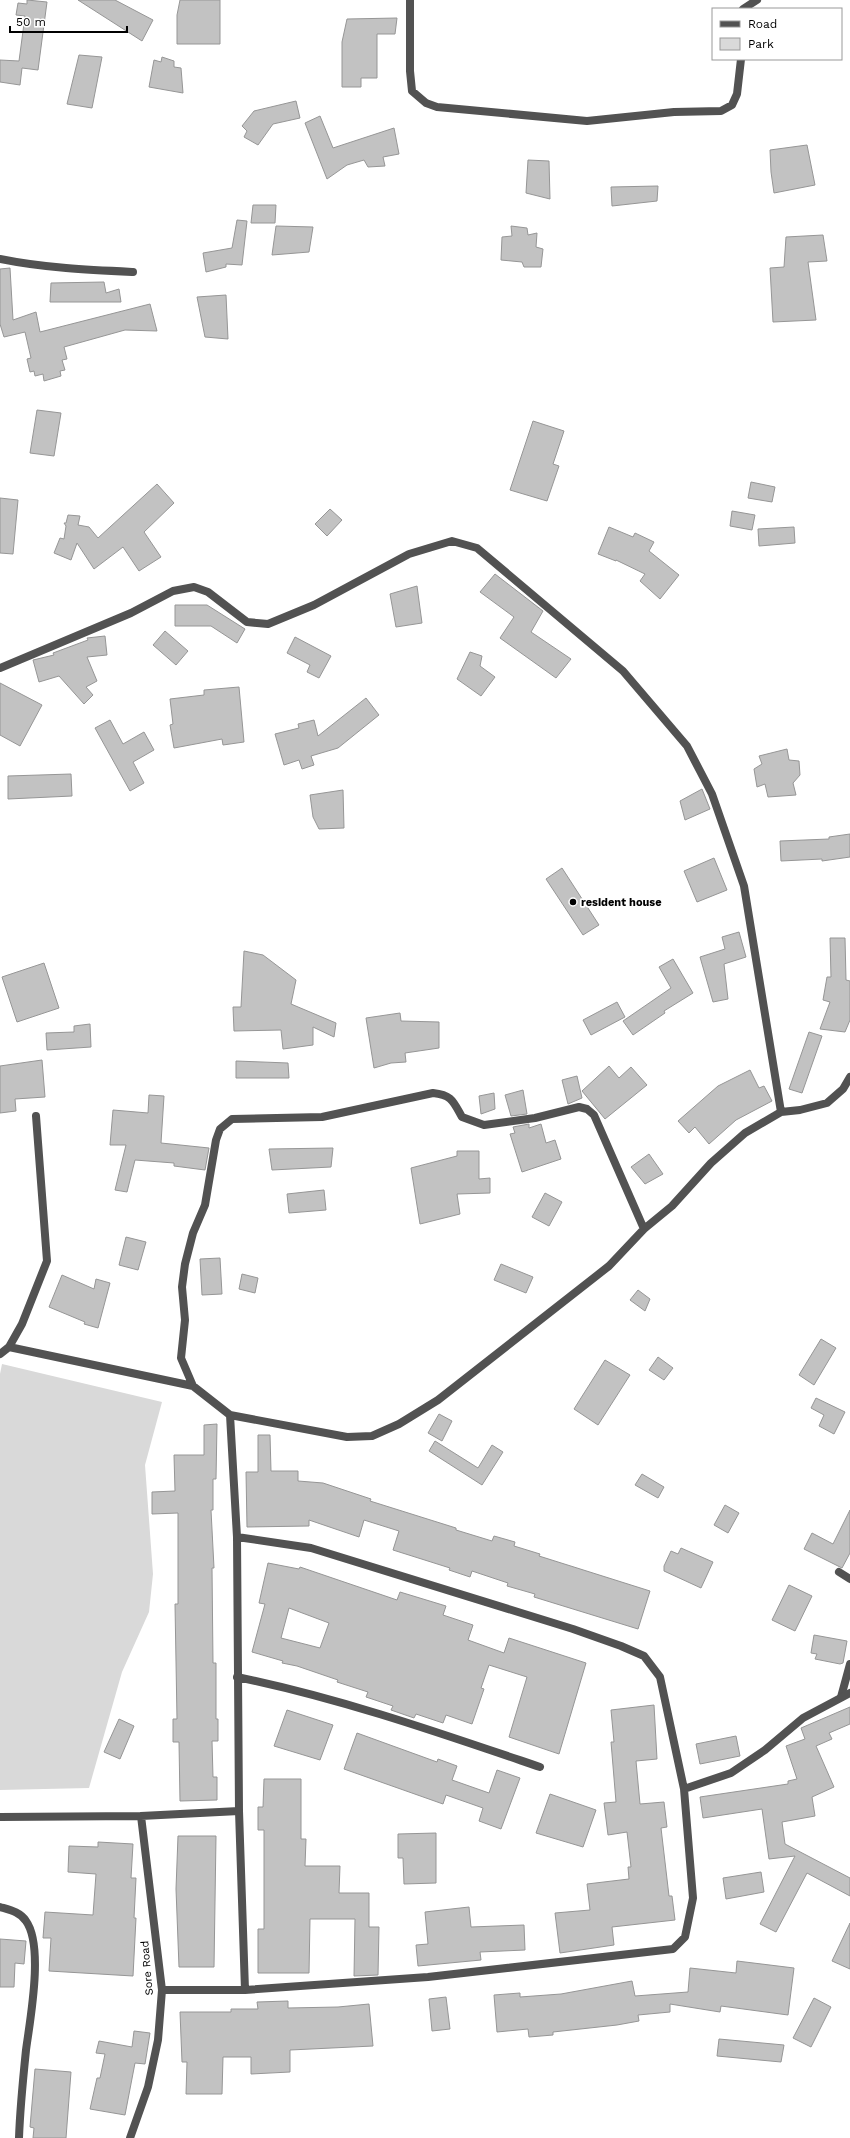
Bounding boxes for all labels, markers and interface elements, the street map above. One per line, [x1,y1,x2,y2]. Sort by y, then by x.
scale bar [10,8,127,34]
legend [712,8,842,60]
text: 50 m [16,15,46,29]
text: Road [748,17,777,31]
text: Park [748,37,774,51]
place label: resident house [581,896,662,909]
marker: resident house [568,897,578,907]
street label: Sore Road [138,1940,156,1996]

